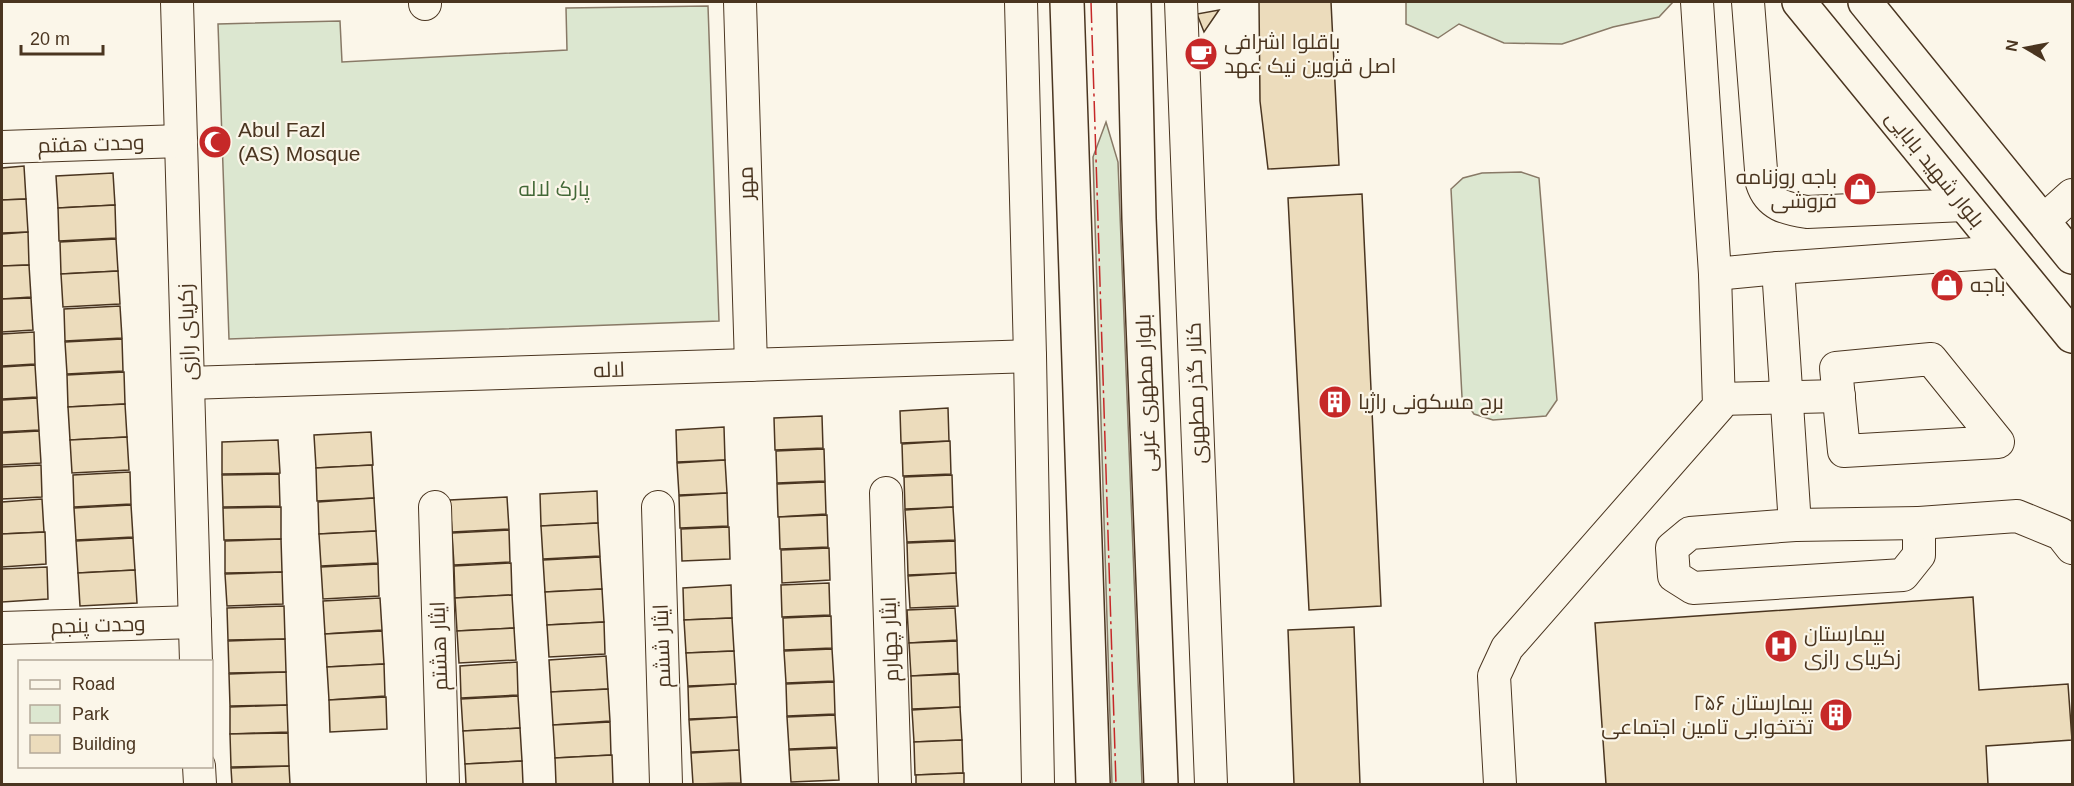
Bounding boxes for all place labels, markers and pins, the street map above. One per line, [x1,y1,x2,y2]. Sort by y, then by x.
place label: باقلوا اشرافی اصل قزوین نیک عهد [1224,30,1396,79]
cafe icon: باقلوا اشرافی اصل قزوین نیک عهد [1183,36,1219,72]
place label: Abul Fazl (AS) Mosque [238,118,361,165]
mosque icon: Abul Fazl (AS) Mosque [197,124,233,160]
place label: باجه روزنامه فروشی [1736,165,1837,214]
shop icon: باجه روزنامه فروشی [1842,171,1878,207]
shop icon: باجه [1929,267,1965,303]
place label: باجه [1970,273,2006,296]
building icon: برج مسکونی راژیا [1317,384,1353,420]
place label: برج مسکونی راژیا [1358,390,1504,416]
place label: بیمارستان زکریای رازی [1804,622,1901,671]
hospital icon: بیمارستان زکریای رازی [1763,628,1799,664]
place label: بیمارستان ۲۵۶ تختخوابی تامین اجتماعی [1601,691,1813,740]
building icon: بیمارستان ۲۵۶ تختخوابی تامین اجتماعی [1818,697,1854,733]

